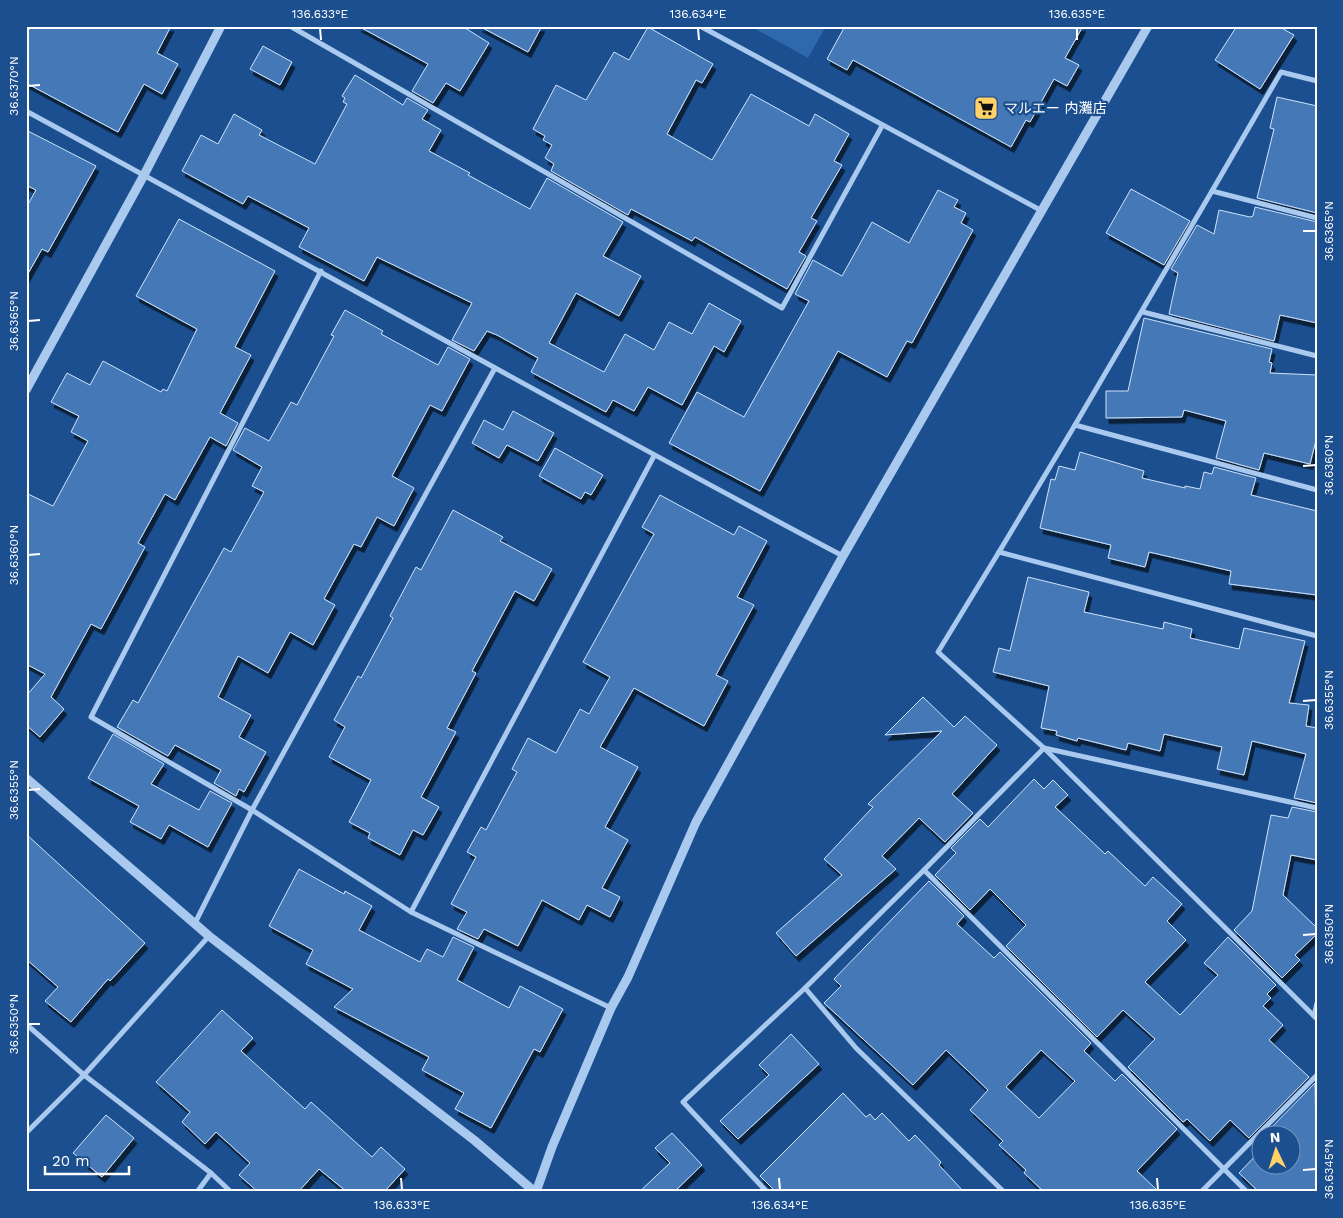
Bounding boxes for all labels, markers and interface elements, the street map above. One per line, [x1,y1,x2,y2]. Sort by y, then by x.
text: 136.633°E [292,7,349,21]
text: 136.634°E [670,7,727,21]
text: 136.635°E [1049,7,1106,21]
text: 36.6370°N [7,56,21,116]
supermarket icon: マルエー 内灘店 [973,95,999,121]
place label: マルエー 内灘店 [1004,100,1107,116]
text: 36.6365°N [1322,201,1336,261]
text: 36.6365°N [7,291,21,351]
text: 36.6360°N [1322,435,1336,495]
text: 36.6360°N [7,525,21,585]
text: 36.6355°N [1322,670,1336,730]
text: 36.6355°N [7,760,21,820]
text: 36.6350°N [1322,904,1336,964]
text: 36.6350°N [7,994,21,1054]
north arrow [1250,1126,1300,1176]
text: N [1269,1129,1281,1145]
text: 36.6345°N [1322,1139,1336,1199]
scale bar [45,1143,129,1175]
text: 20 m [52,1152,90,1170]
text: 136.633°E [374,1198,431,1212]
text: 136.634°E [752,1198,809,1212]
text: 136.635°E [1130,1198,1187,1212]

